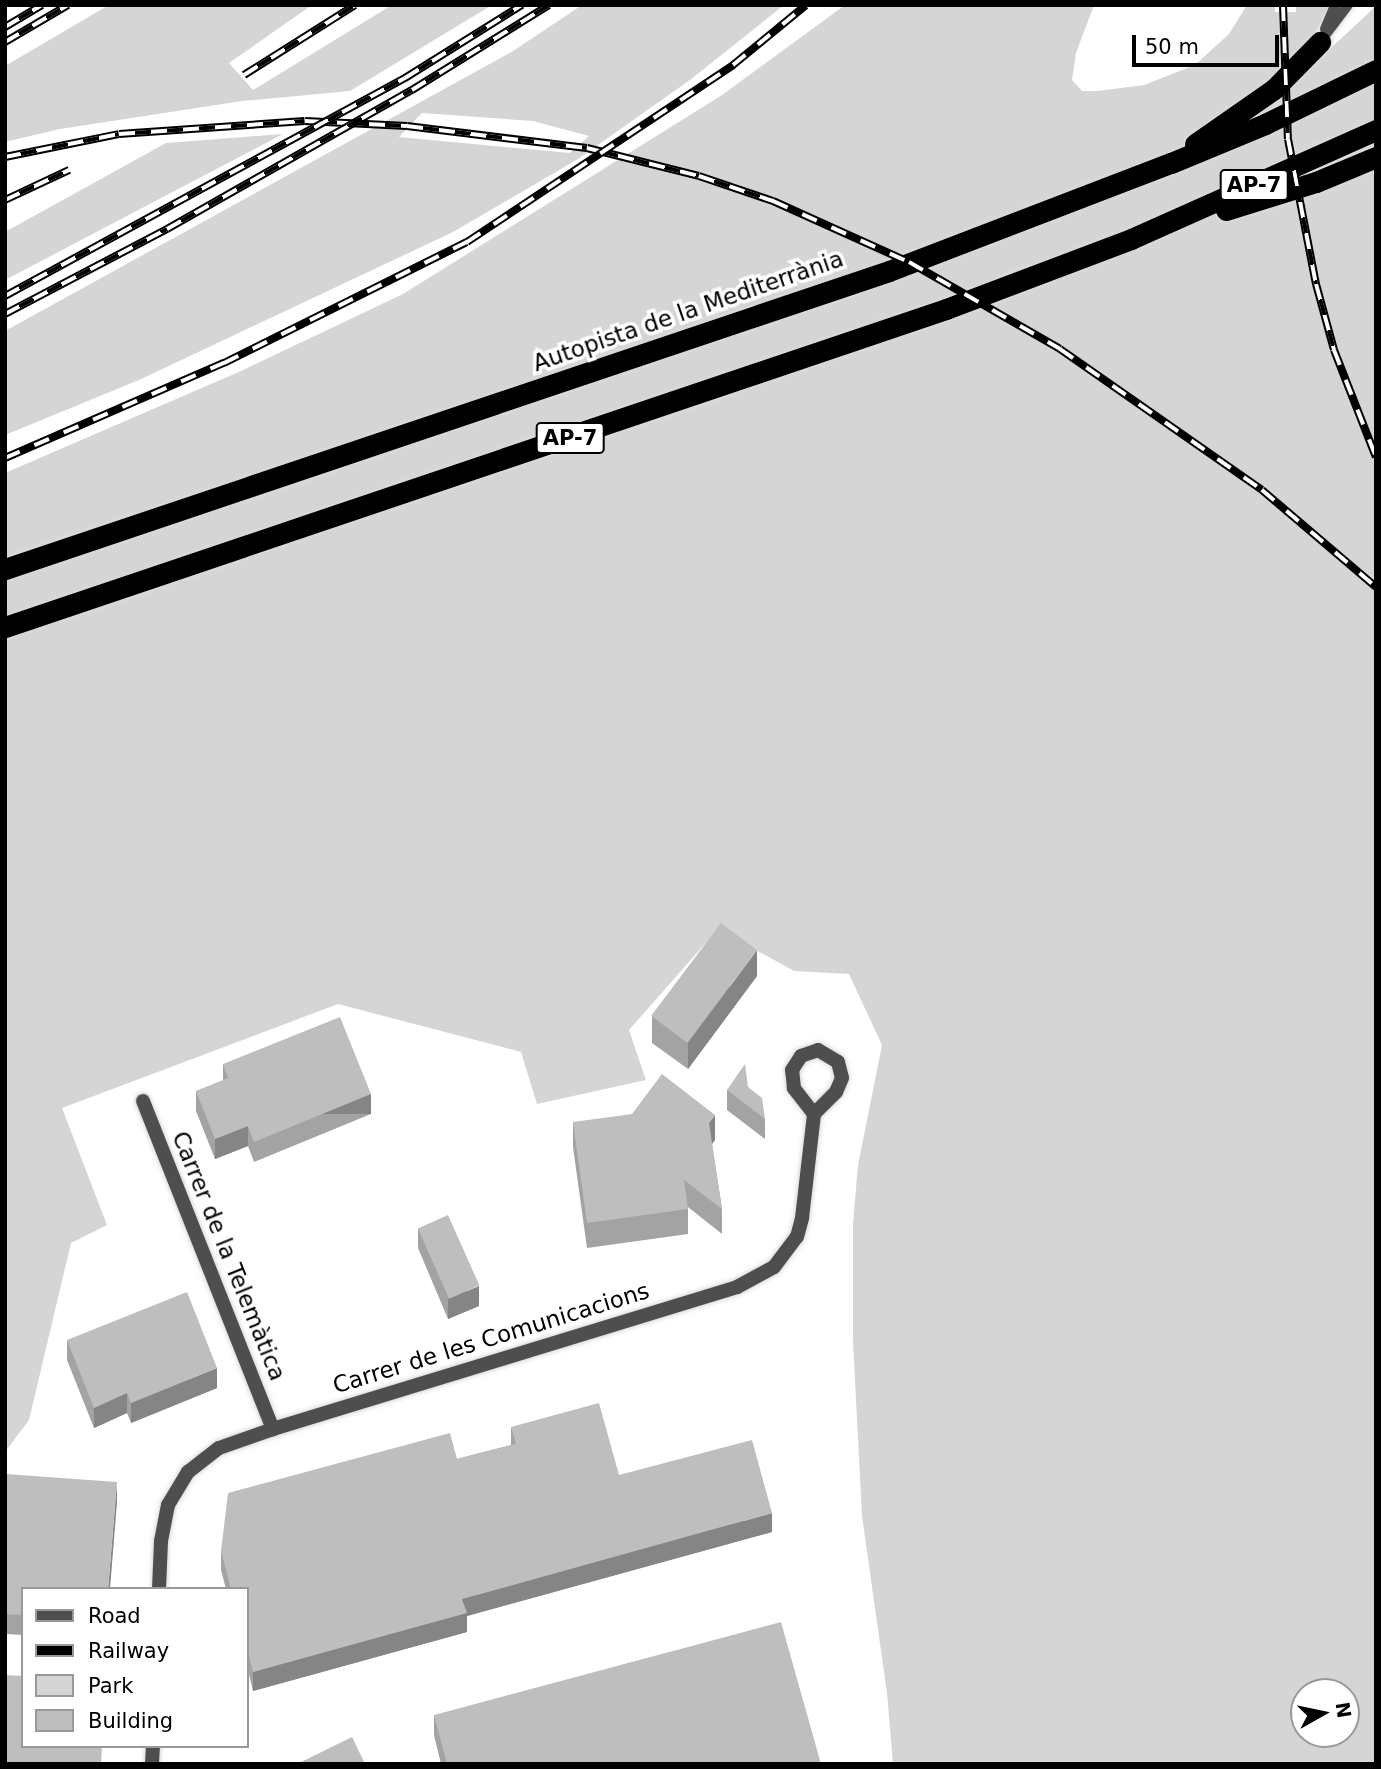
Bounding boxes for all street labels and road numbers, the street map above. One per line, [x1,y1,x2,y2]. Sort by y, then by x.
road number: AP-7 [1219,168,1289,202]
street label: Autopista de la Mediterrània [529,245,847,377]
road number: AP-7 [535,420,605,456]
street label: Carrer de la Telemàtica [166,1127,292,1385]
street label: Carrer de les Comunicacions [329,1277,653,1399]

